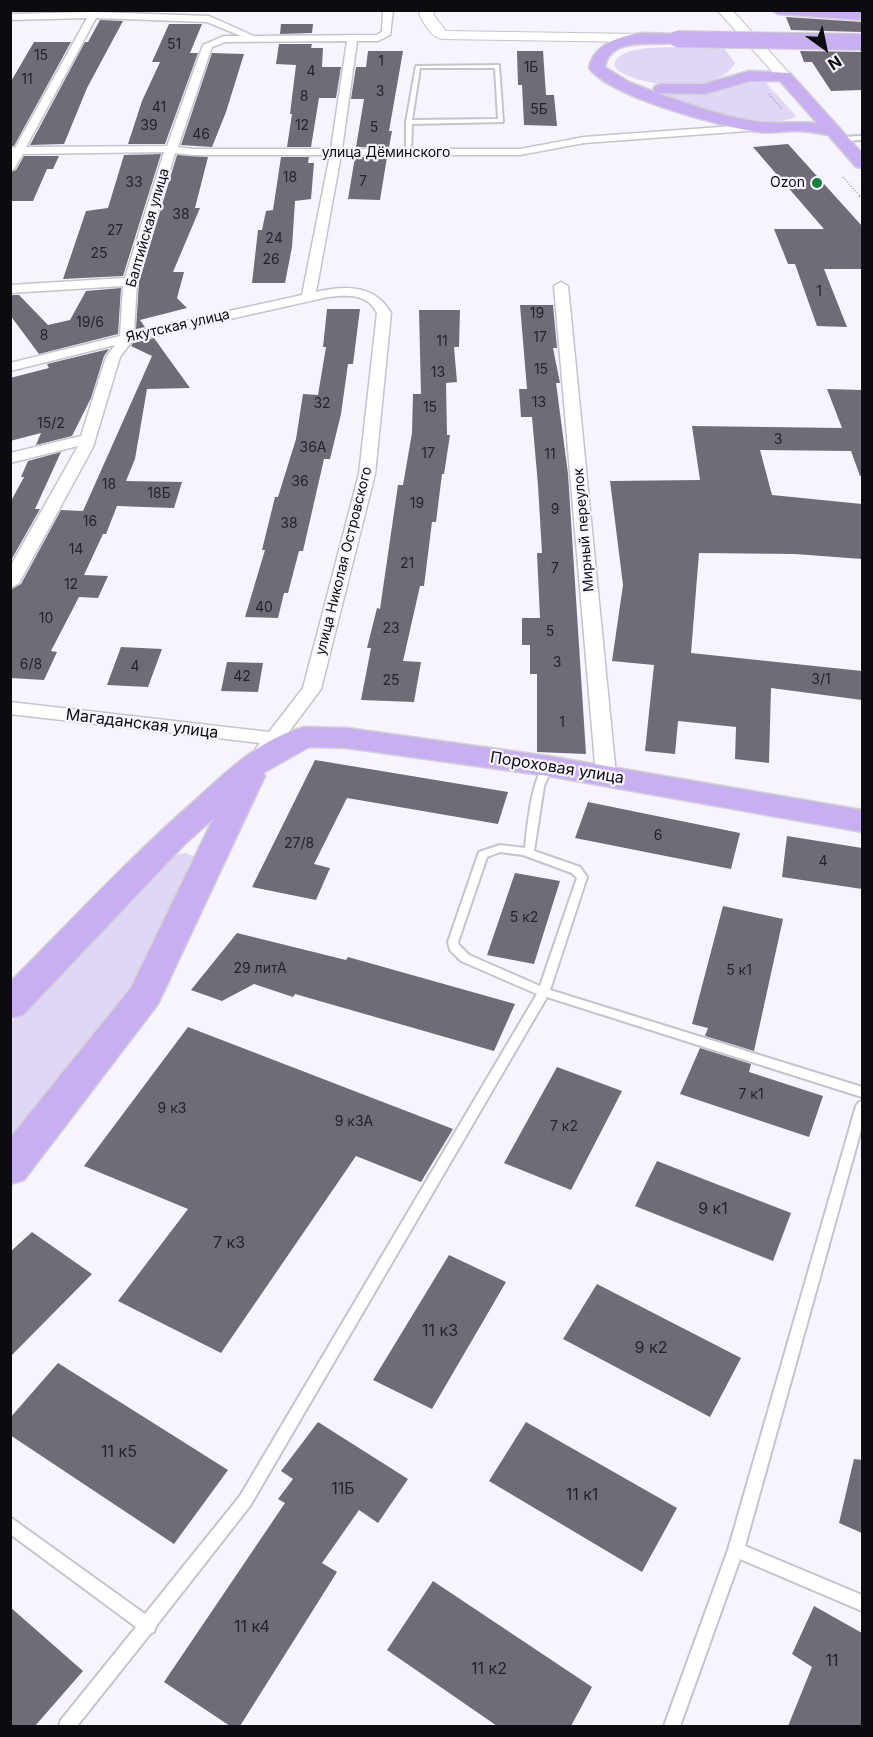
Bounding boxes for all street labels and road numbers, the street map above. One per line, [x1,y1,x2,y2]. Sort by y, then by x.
street label: улица Дёминского [322,145,450,161]
street label: Балтийская улица [123,166,173,290]
street label: Якутская улица [125,306,231,346]
street label: улица Николая Островского [312,465,376,657]
street label: Мирный переулок [570,467,598,593]
street label: Магаданская улица [65,705,219,743]
street label: Пороховая улица [489,748,625,788]

